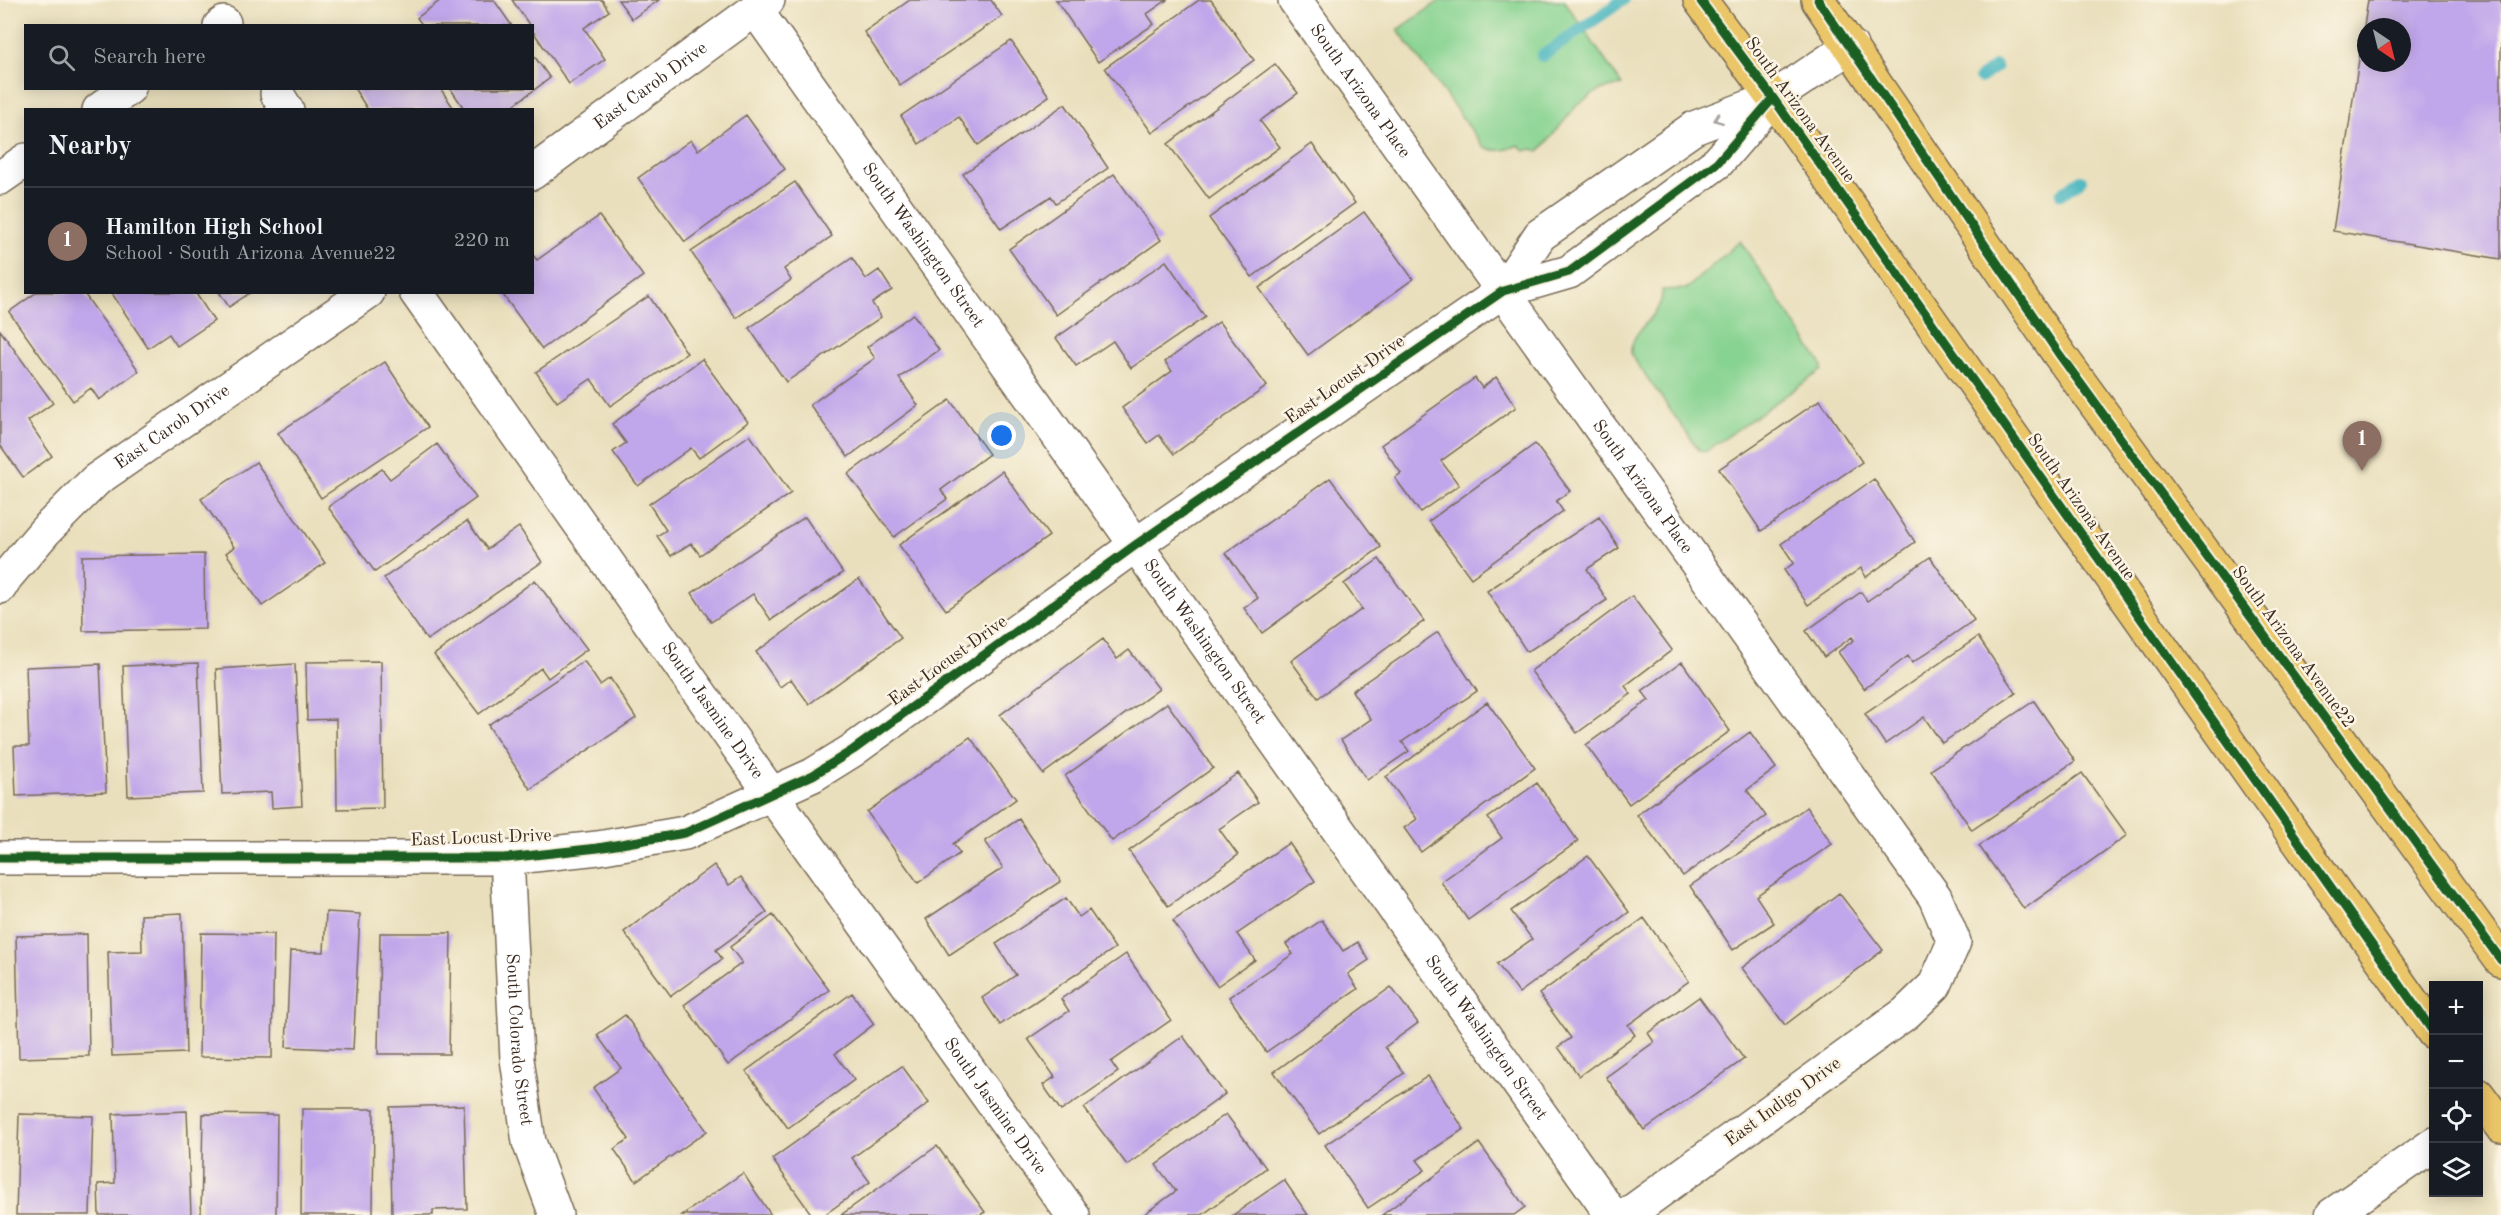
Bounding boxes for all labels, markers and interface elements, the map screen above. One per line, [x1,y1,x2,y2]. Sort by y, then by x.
north arrow [2357,18,2411,72]
street label: South Arizona Place [1306,21,1414,161]
search box [24,24,534,90]
street label: South Arizona Avenue [1741,34,1859,186]
street label: East Carob Drive [591,39,710,133]
icon: search [45,41,78,74]
text: Search here [93,46,206,68]
one-way arrow [1713,112,1724,125]
text: Nearby [48,134,132,160]
street label: South Washington Street [858,160,987,331]
text: Hamilton High School [105,217,323,239]
text: 1 [62,231,73,251]
text: 220 m [454,231,510,251]
text: School · South Arizona Avenue22 [105,244,396,264]
street label: East Locust Drive [1282,332,1408,428]
street label: East Carob Drive [112,381,233,473]
street label: South Arizona Place [1589,417,1696,557]
your location [987,421,1016,450]
pin: 1 [2342,422,2382,471]
street label: South Arizona Avenue [2024,430,2138,584]
street label: South Washington Street [1140,556,1269,727]
street label: South Arizona Avenue22 [2228,563,2358,731]
street label: East Locust Drive [886,612,1010,710]
street label: South Jasmine Drive [658,639,767,782]
street label: East Locust Drive [410,827,552,849]
street label: South Washington Street [1422,952,1551,1123]
street label: South Colorado Street [503,953,536,1127]
map controls [2429,981,2483,1197]
button: + [2429,981,2483,1035]
street label: South Jasmine Drive [940,1035,1050,1178]
button: − [2429,1035,2483,1089]
street label: East Indigo Drive [1722,1054,1844,1150]
button: locate [2429,1089,2483,1143]
button: layers [2429,1143,2483,1197]

